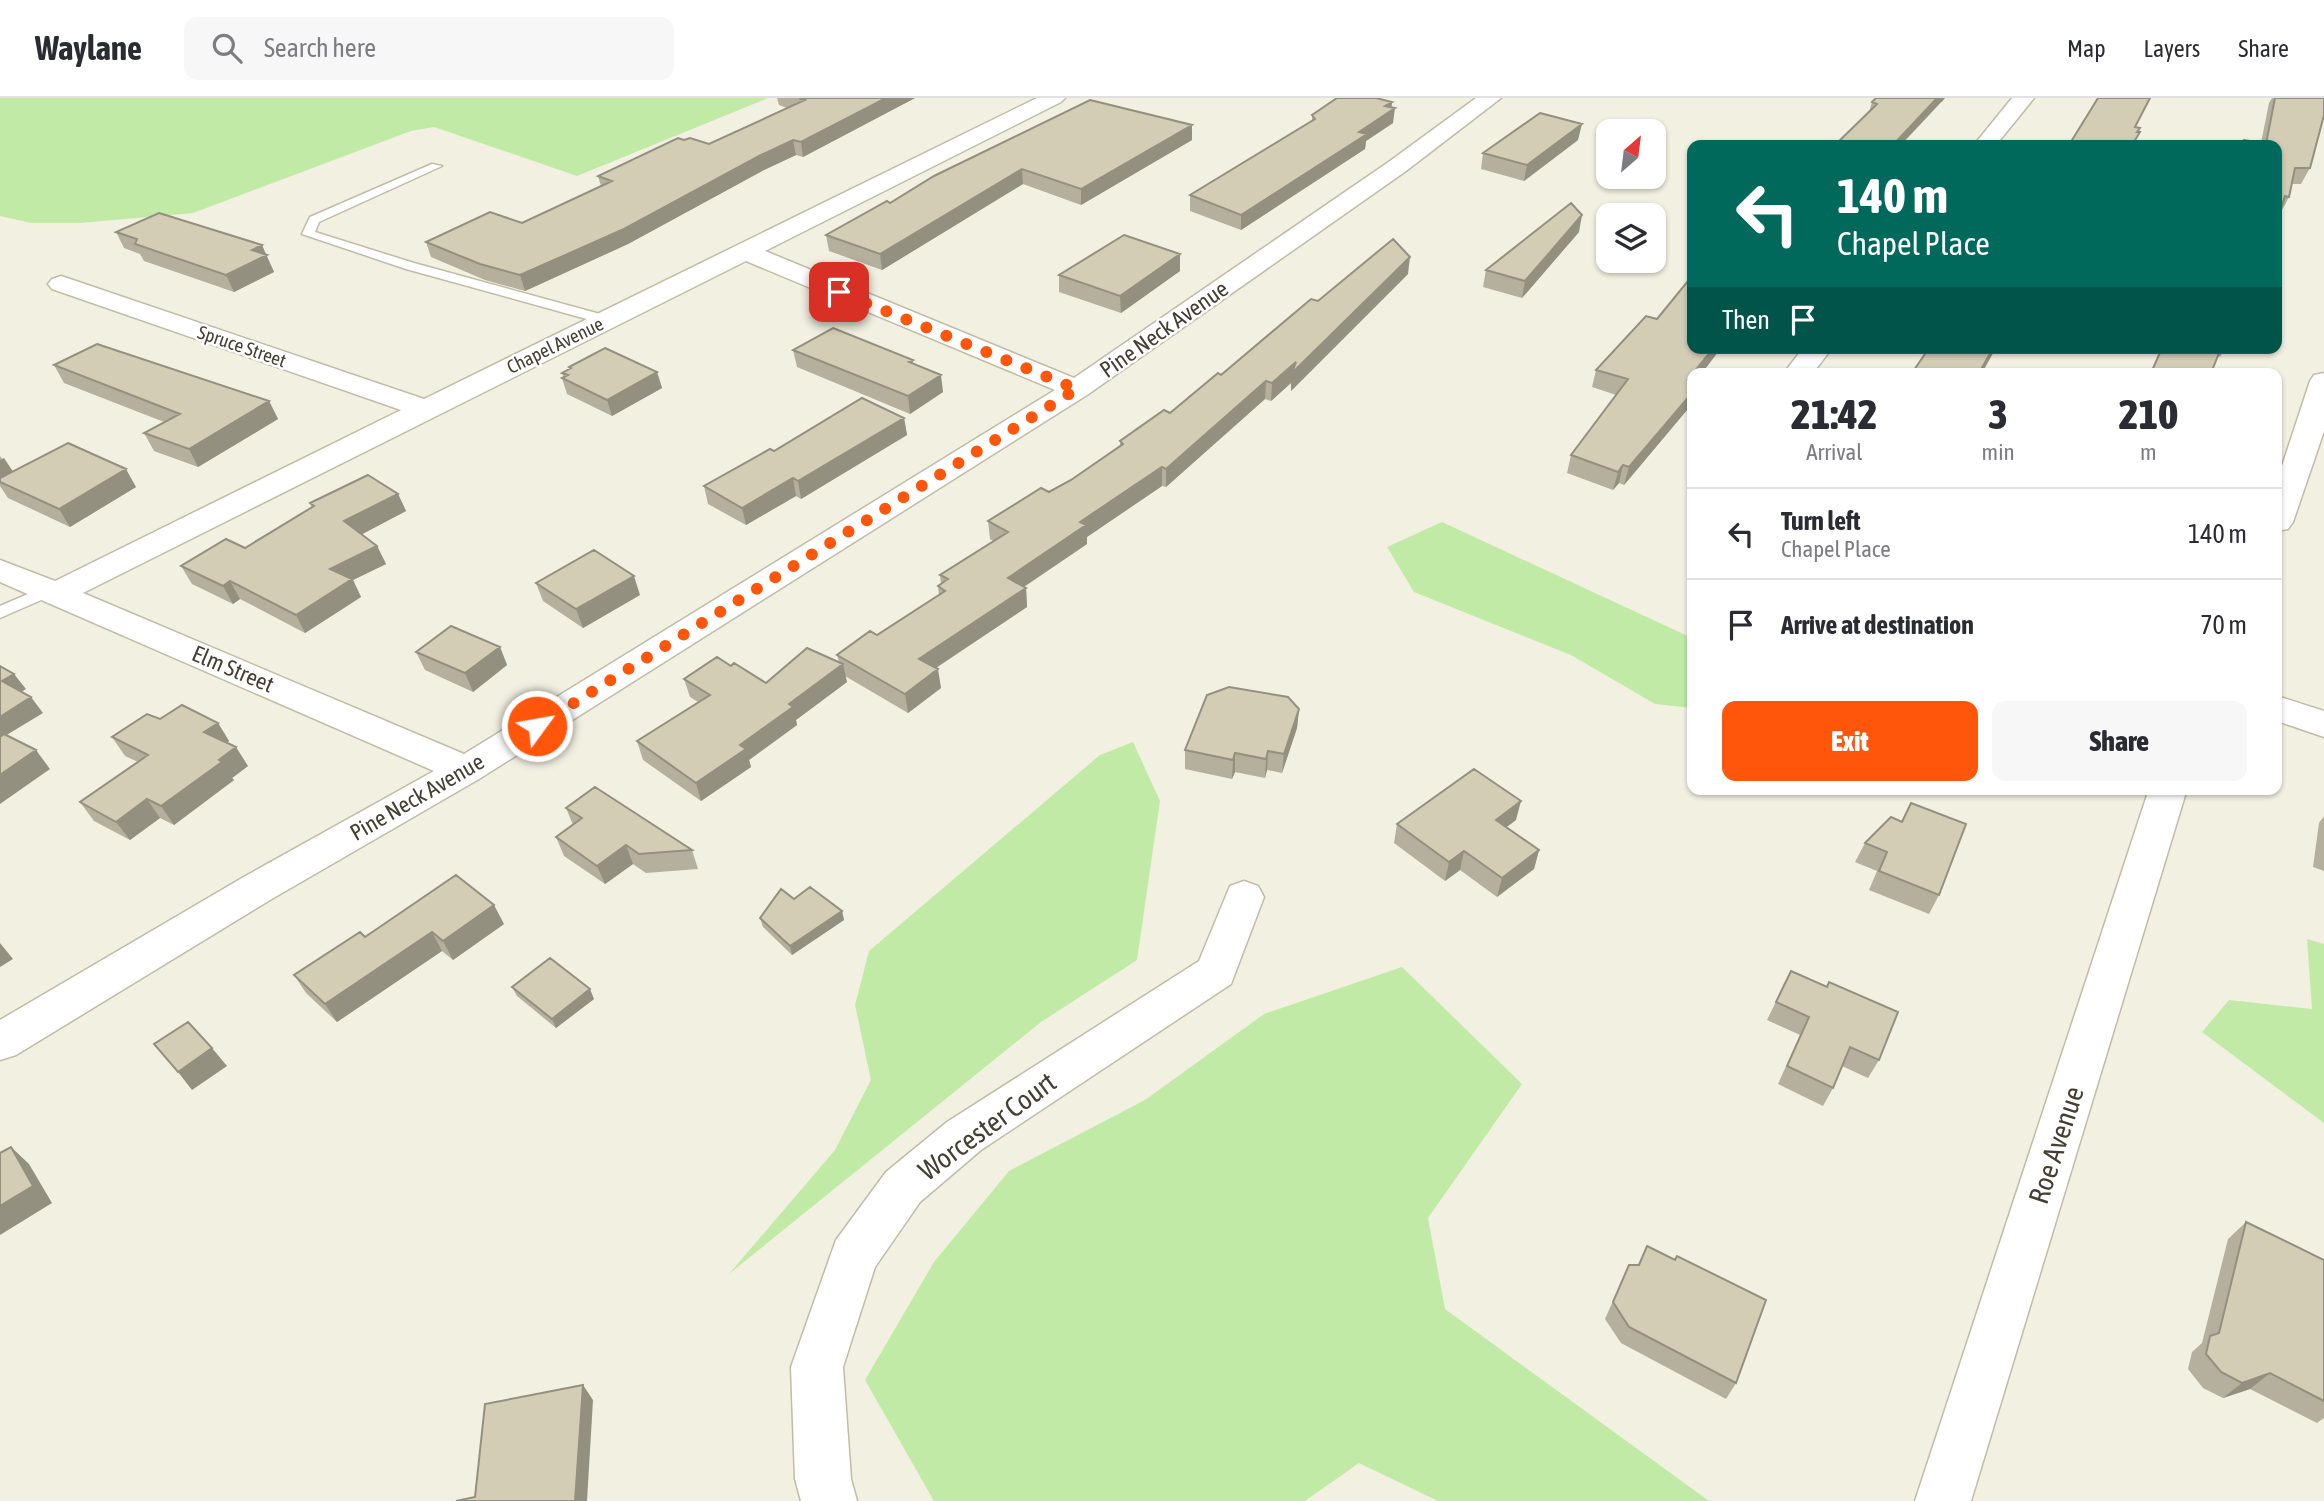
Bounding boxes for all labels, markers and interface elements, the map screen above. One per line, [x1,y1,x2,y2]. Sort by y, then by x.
search box [184,17,674,80]
text: Waylane [35,29,142,67]
icon: search [208,29,246,67]
text: Search here [264,33,376,63]
text: Map [2067,35,2106,62]
text: Layers [2144,35,2200,62]
text: Share [2238,35,2289,62]
north arrow [1596,119,1666,189]
map controls [1596,119,1666,273]
text: 140 m [1837,167,1948,223]
icon: left [1722,168,1813,259]
button: layers [1596,203,1666,273]
text: Chapel Place [1837,225,1990,262]
pin [809,262,869,322]
icon: arrive [820,273,858,311]
street label: Pine Neck Avenue [1095,275,1233,383]
icon: arrive [1784,301,1822,339]
text: Then [1722,305,1770,335]
street label: Chapel Avenue [503,312,607,378]
street label: Spruce Street [195,321,289,371]
text: 21:42 [1791,390,1878,438]
text: 3 [1988,390,2008,438]
text: 210 [2119,390,2178,438]
text: Arrival [1806,439,1862,465]
text: min [1982,439,2015,465]
text: m [2140,439,2157,465]
text: Turn left [1781,506,1861,536]
icon: left [1722,515,1760,553]
text: 140 m [2188,519,2247,549]
text: Chapel Place [1781,536,1891,562]
icon: arrive [1722,606,1760,644]
text: Arrive at destination [1781,610,1974,640]
text: 70 m [2200,610,2247,640]
street label: Elm Street [188,640,278,698]
position arrow [500,689,574,763]
button: Exit [1722,701,1978,781]
button: Share [1992,701,2247,781]
street label: Pine Neck Avenue [345,748,489,846]
street label: Worcester Court [912,1066,1062,1186]
street label: Roe Avenue [2022,1082,2090,1208]

